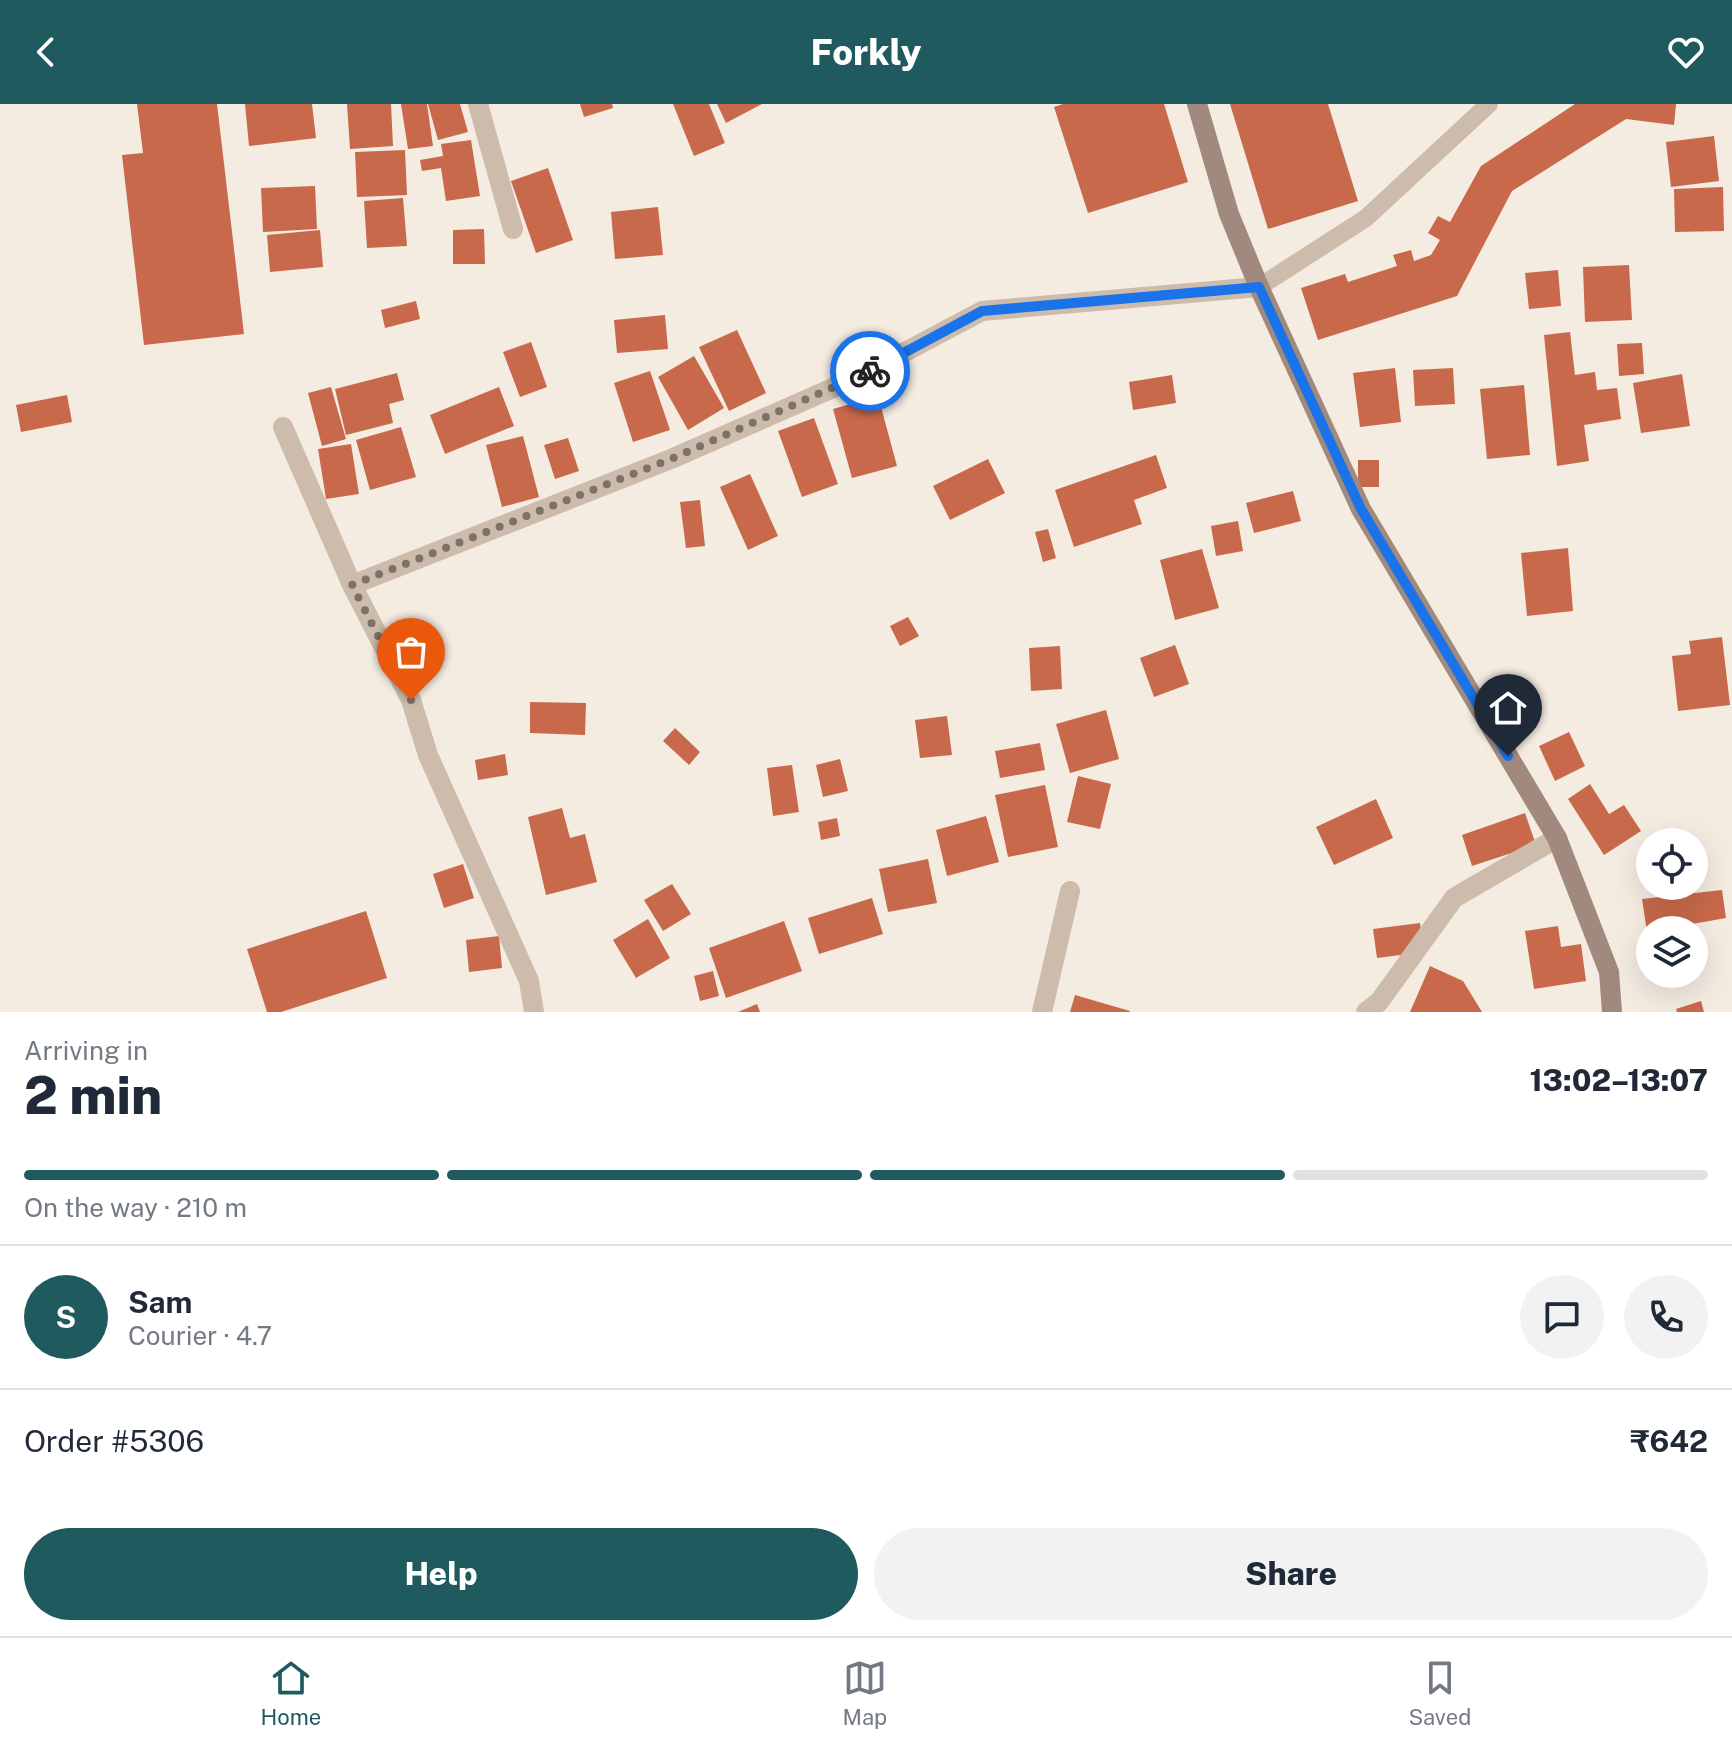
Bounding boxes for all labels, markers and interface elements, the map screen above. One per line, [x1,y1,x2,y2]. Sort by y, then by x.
icon: back [24,30,68,74]
icon: heart [1664,30,1708,74]
text: Forkly [811,31,921,73]
courier [830,331,910,411]
icon: bike [848,349,892,393]
pin [377,618,445,700]
icon: bag [389,630,433,674]
pin [1474,674,1542,756]
icon: home [1486,686,1530,730]
map controls [1636,828,1708,988]
button: locate [1636,828,1708,900]
button: layers [1636,916,1708,988]
text: Arriving in [24,1035,148,1066]
text: 13:02–13:07 [1529,1062,1708,1098]
text: 2 min [24,1065,162,1126]
text: On the way · 210 m [24,1192,247,1223]
button: chat [1520,1275,1604,1359]
button: phone [1624,1275,1708,1359]
text: Sam [128,1284,192,1320]
text: S [56,1299,76,1335]
text: Courier · 4.7 [128,1320,272,1351]
text: Order #5306 [24,1423,204,1459]
text: ₹642 [1630,1423,1708,1459]
button: Help [24,1528,858,1620]
button: Share [874,1528,1708,1620]
tab: Home [261,1656,321,1730]
tab: Map [842,1656,887,1730]
tab: Saved [1408,1656,1471,1730]

